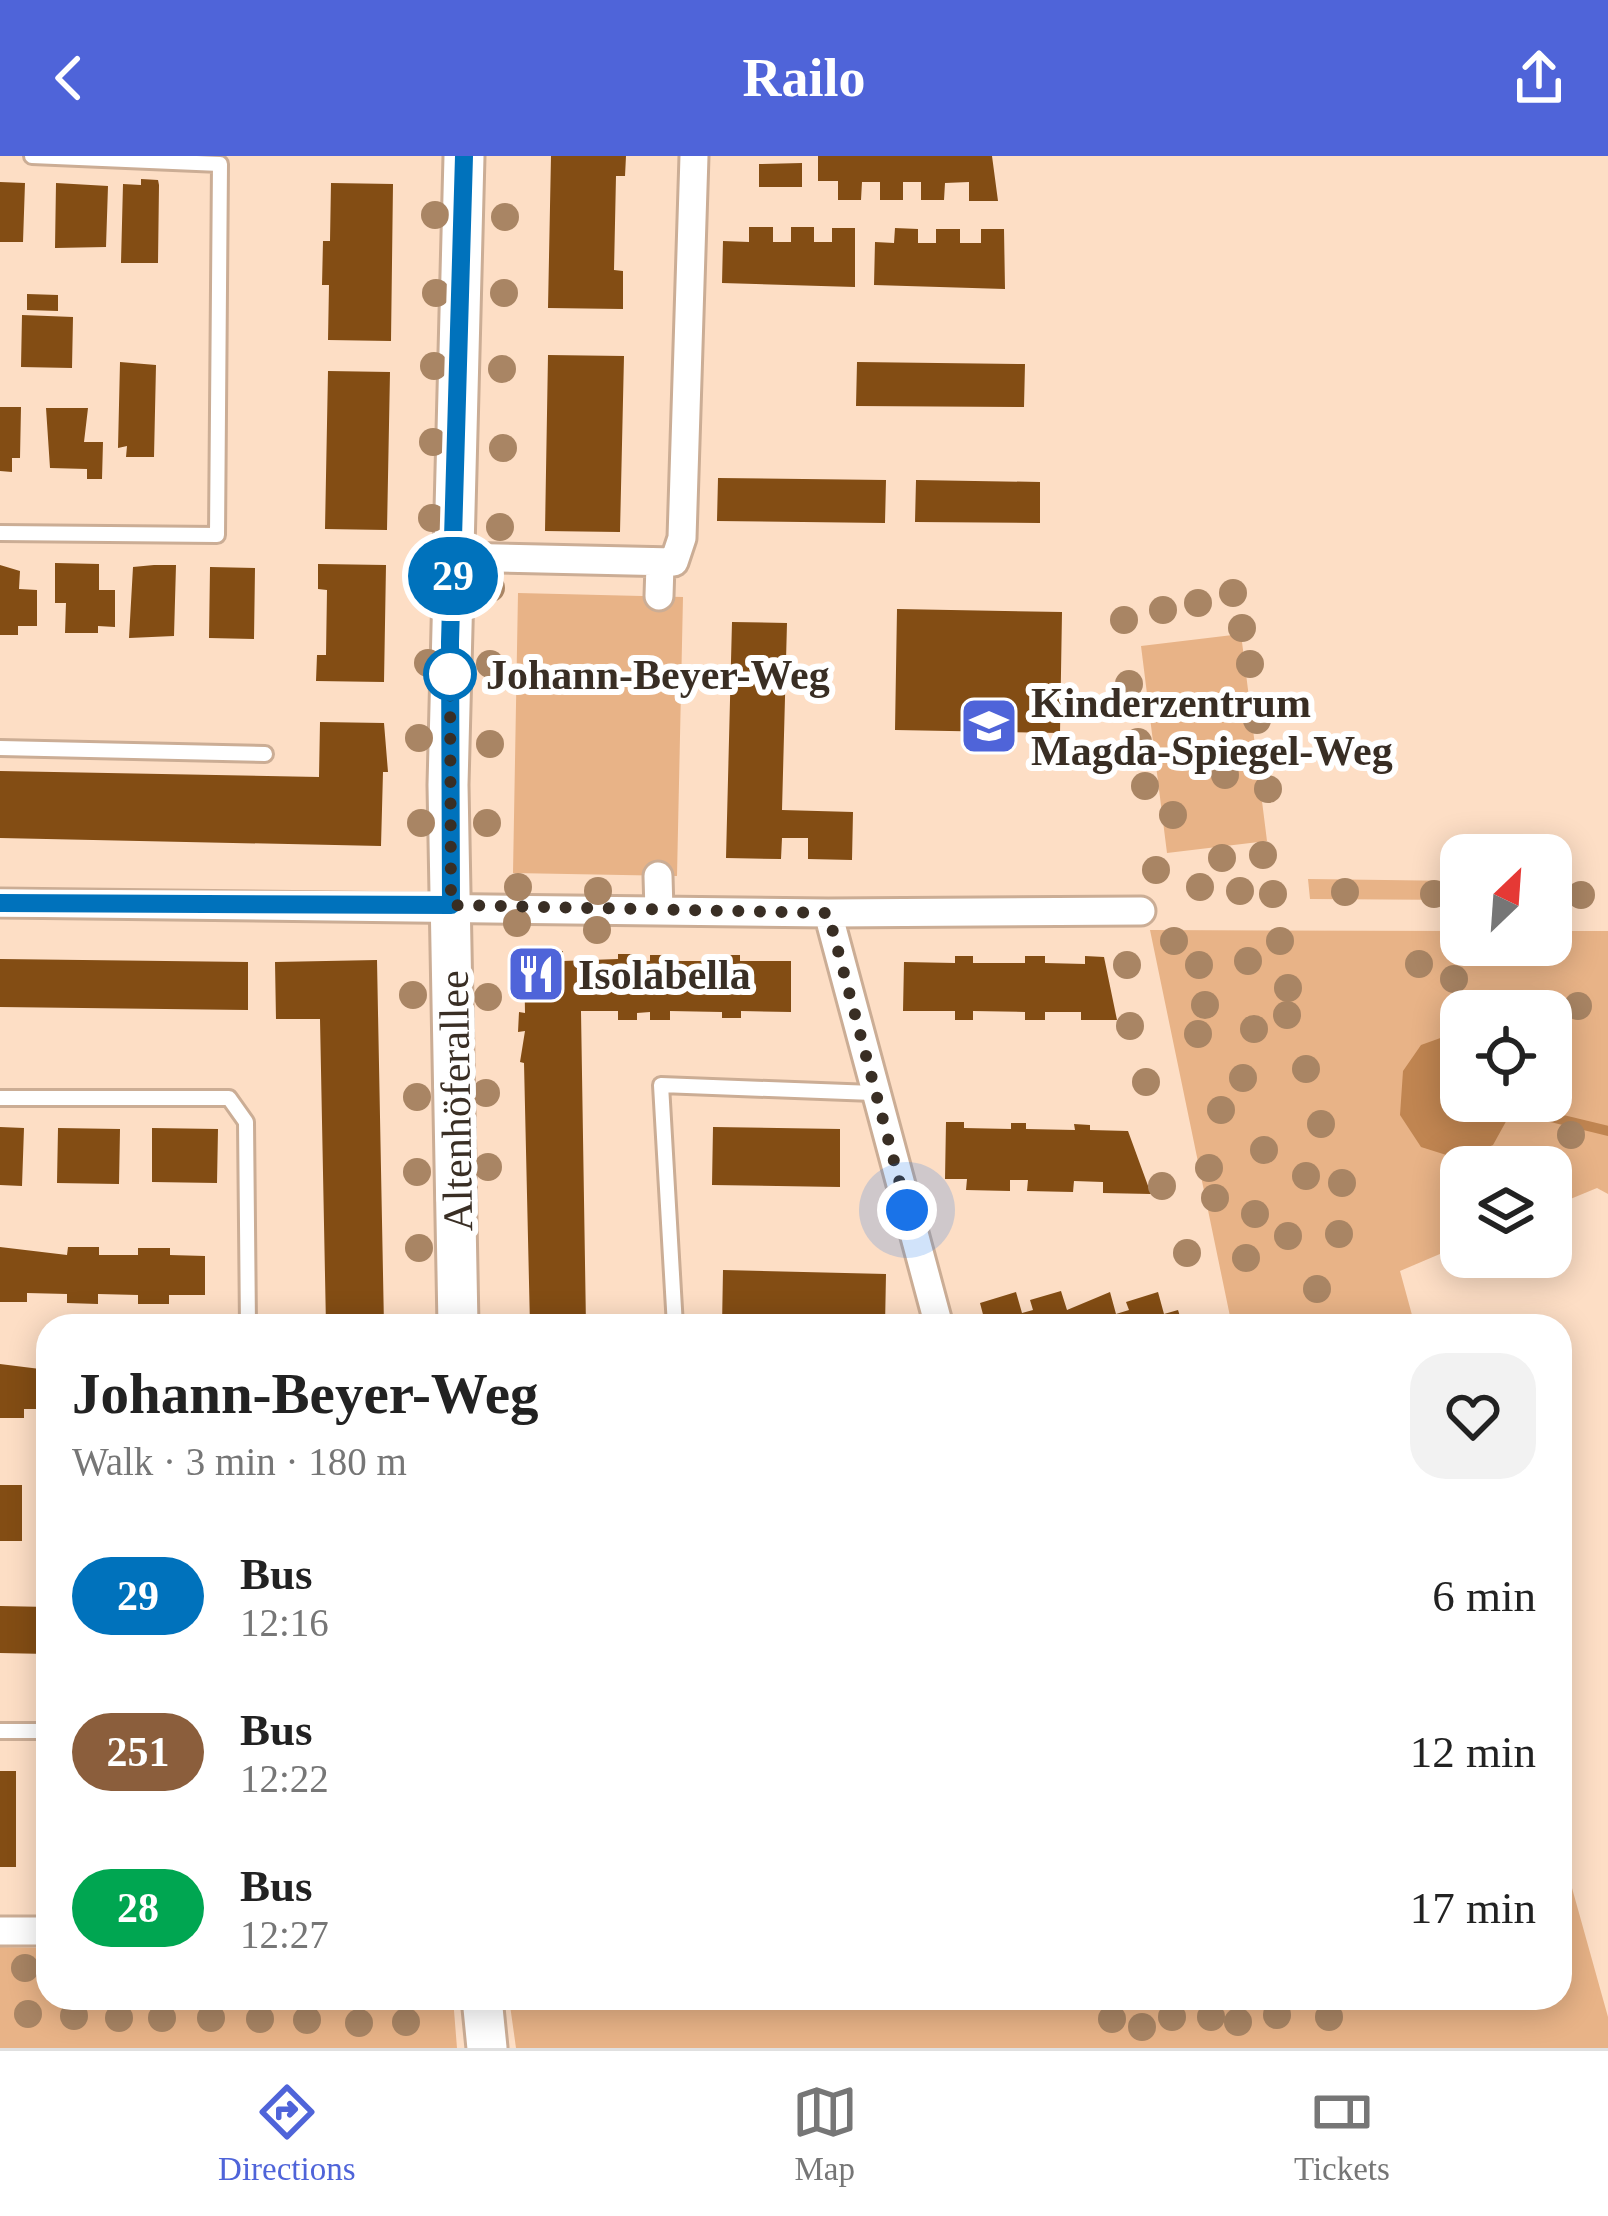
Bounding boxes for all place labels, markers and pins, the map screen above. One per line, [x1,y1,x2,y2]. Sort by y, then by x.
marker: Johann-Beyer-Weg [425,649,475,699]
place label: Johann-Beyer-Weg [486,652,830,698]
place label: Kinderzentrum Magda-Spiegel-Weg [1031,680,1393,774]
school or university icon: Kinderzentrum Magda-Spiegel-Weg [958,695,1020,757]
restaurant icon: Isolabella [505,943,567,1005]
place label: Isolabella [578,952,751,998]

